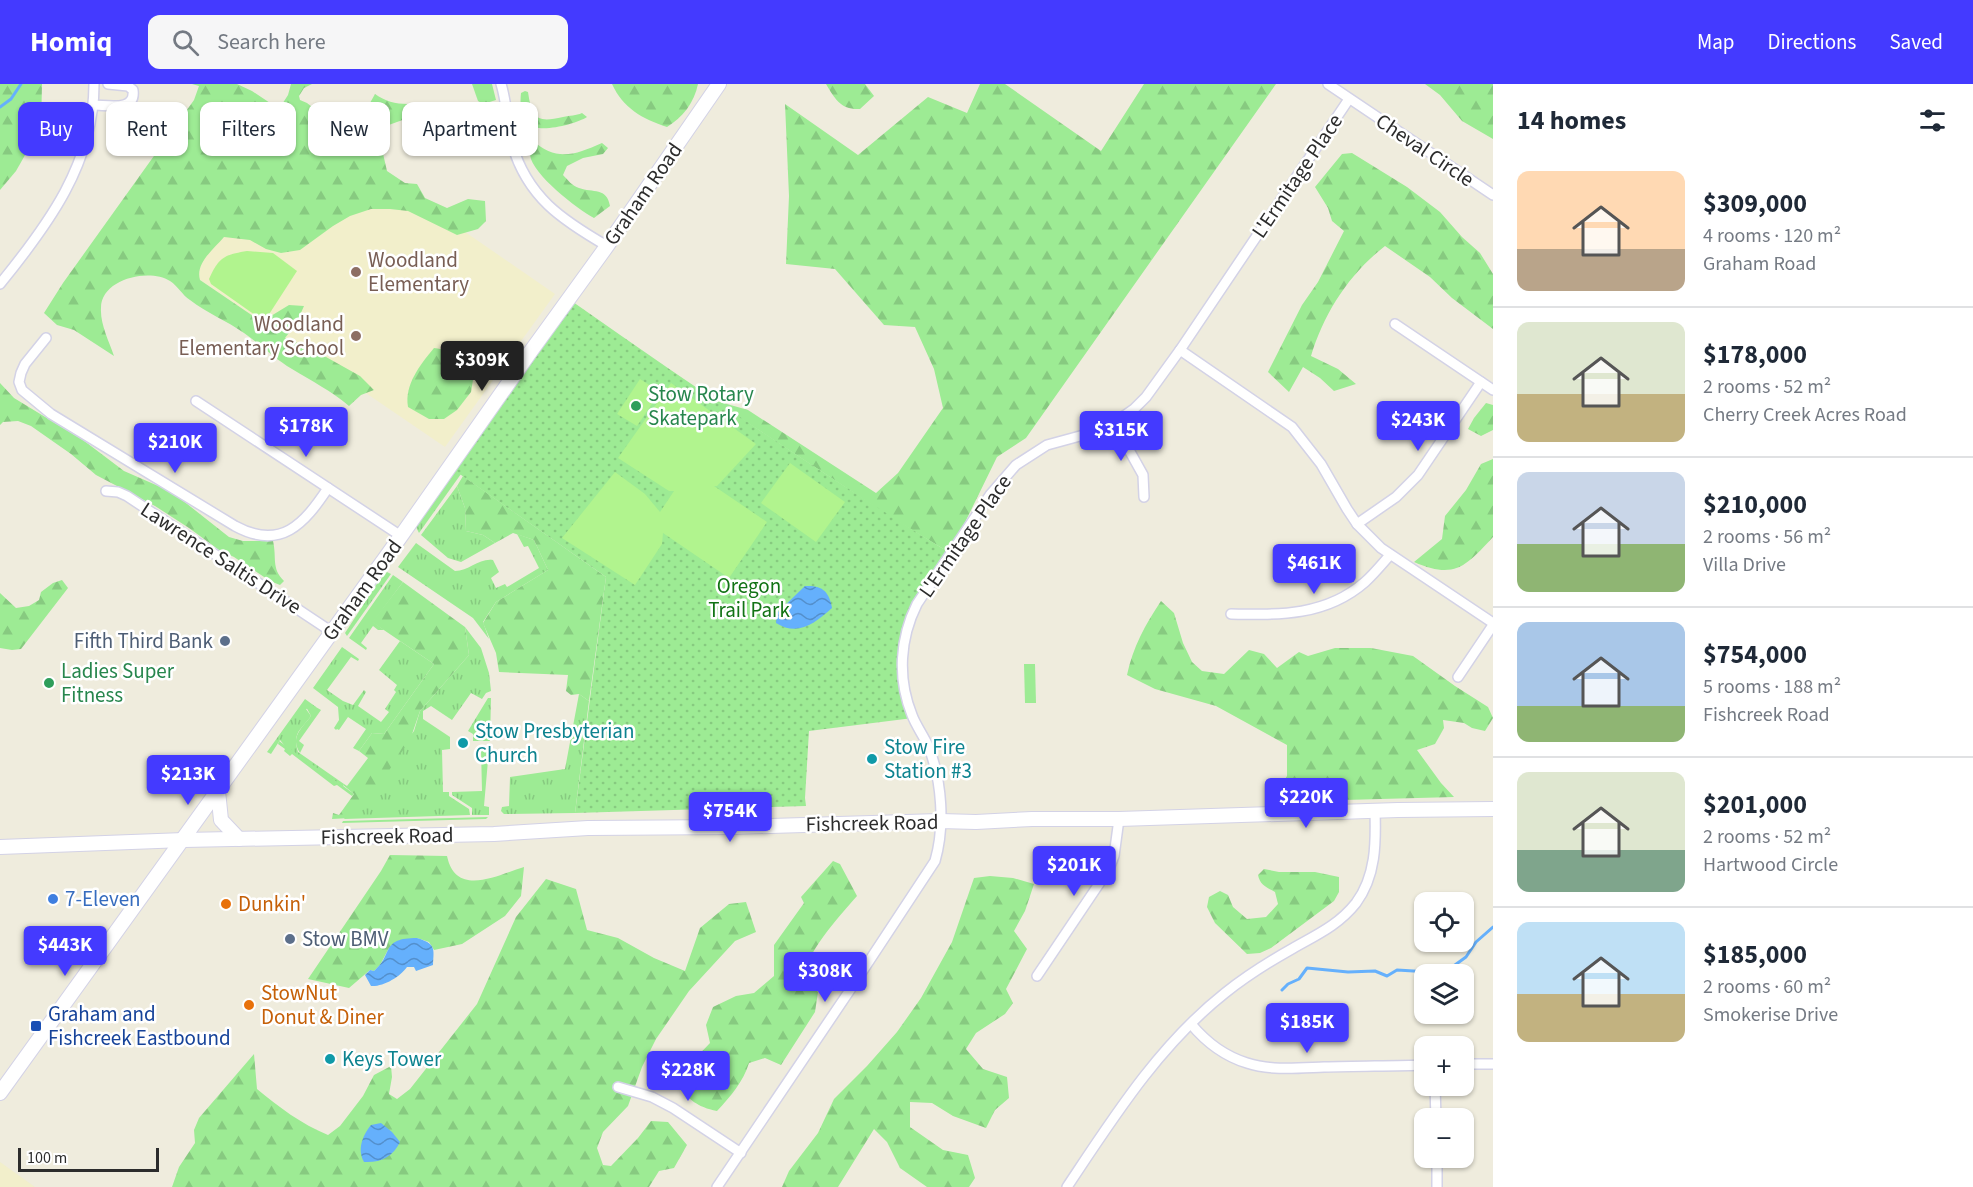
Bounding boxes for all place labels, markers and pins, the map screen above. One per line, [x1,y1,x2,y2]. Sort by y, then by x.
place label: Woodland Elementary [368,245,469,299]
marker: Woodland Elementary [349,265,363,279]
place label: Woodland Elementary School [178,309,344,363]
marker: Woodland Elementary School [349,329,363,343]
pin: $309K [440,341,524,392]
place label: Stow Rotary Skatepark [648,379,754,433]
marker: Stow Rotary Skatepark [629,399,643,413]
pin: $243K [1376,401,1460,452]
pin: $178K [264,407,348,458]
pin: $315K [1079,411,1163,462]
pin: $210K [133,423,217,474]
pin: $461K [1272,544,1356,595]
place label: Fifth Third Bank [74,626,214,656]
marker: Fifth Third Bank [218,634,232,648]
place label: Ladies Super Fitness [61,656,175,710]
marker: Ladies Super Fitness [42,676,56,690]
place label: Stow Presbyterian Church [475,716,634,770]
place label: Stow Fire Station #3 [884,732,972,786]
marker: Stow Presbyterian Church [456,736,470,750]
marker: Stow Fire Station #3 [865,752,879,766]
pin: $213K [146,755,230,806]
pin: $220K [1264,778,1348,829]
pin: $754K [688,792,772,843]
pin: $201K [1032,846,1116,897]
place label: 7-Eleven [65,884,141,914]
place label: Dunkin' [238,889,306,919]
marker: 7-Eleven [46,892,60,906]
marker: Dunkin' [219,897,233,911]
place label: Stow BMV [302,924,389,954]
pin: $443K [23,926,107,977]
marker: Stow BMV [283,932,297,946]
pin: $308K [783,952,867,1003]
place label: StowNut Donut & Diner [261,978,384,1032]
marker: StowNut Donut & Diner [242,998,256,1012]
place label: Graham and Fishcreek Eastbound [48,999,231,1053]
pin: $185K [1265,1003,1349,1054]
marker: Graham and Fishcreek Eastbound [29,1019,43,1033]
place label: Keys Tower [342,1044,442,1074]
pin: $228K [646,1051,730,1102]
marker: Keys Tower [323,1052,337,1066]

